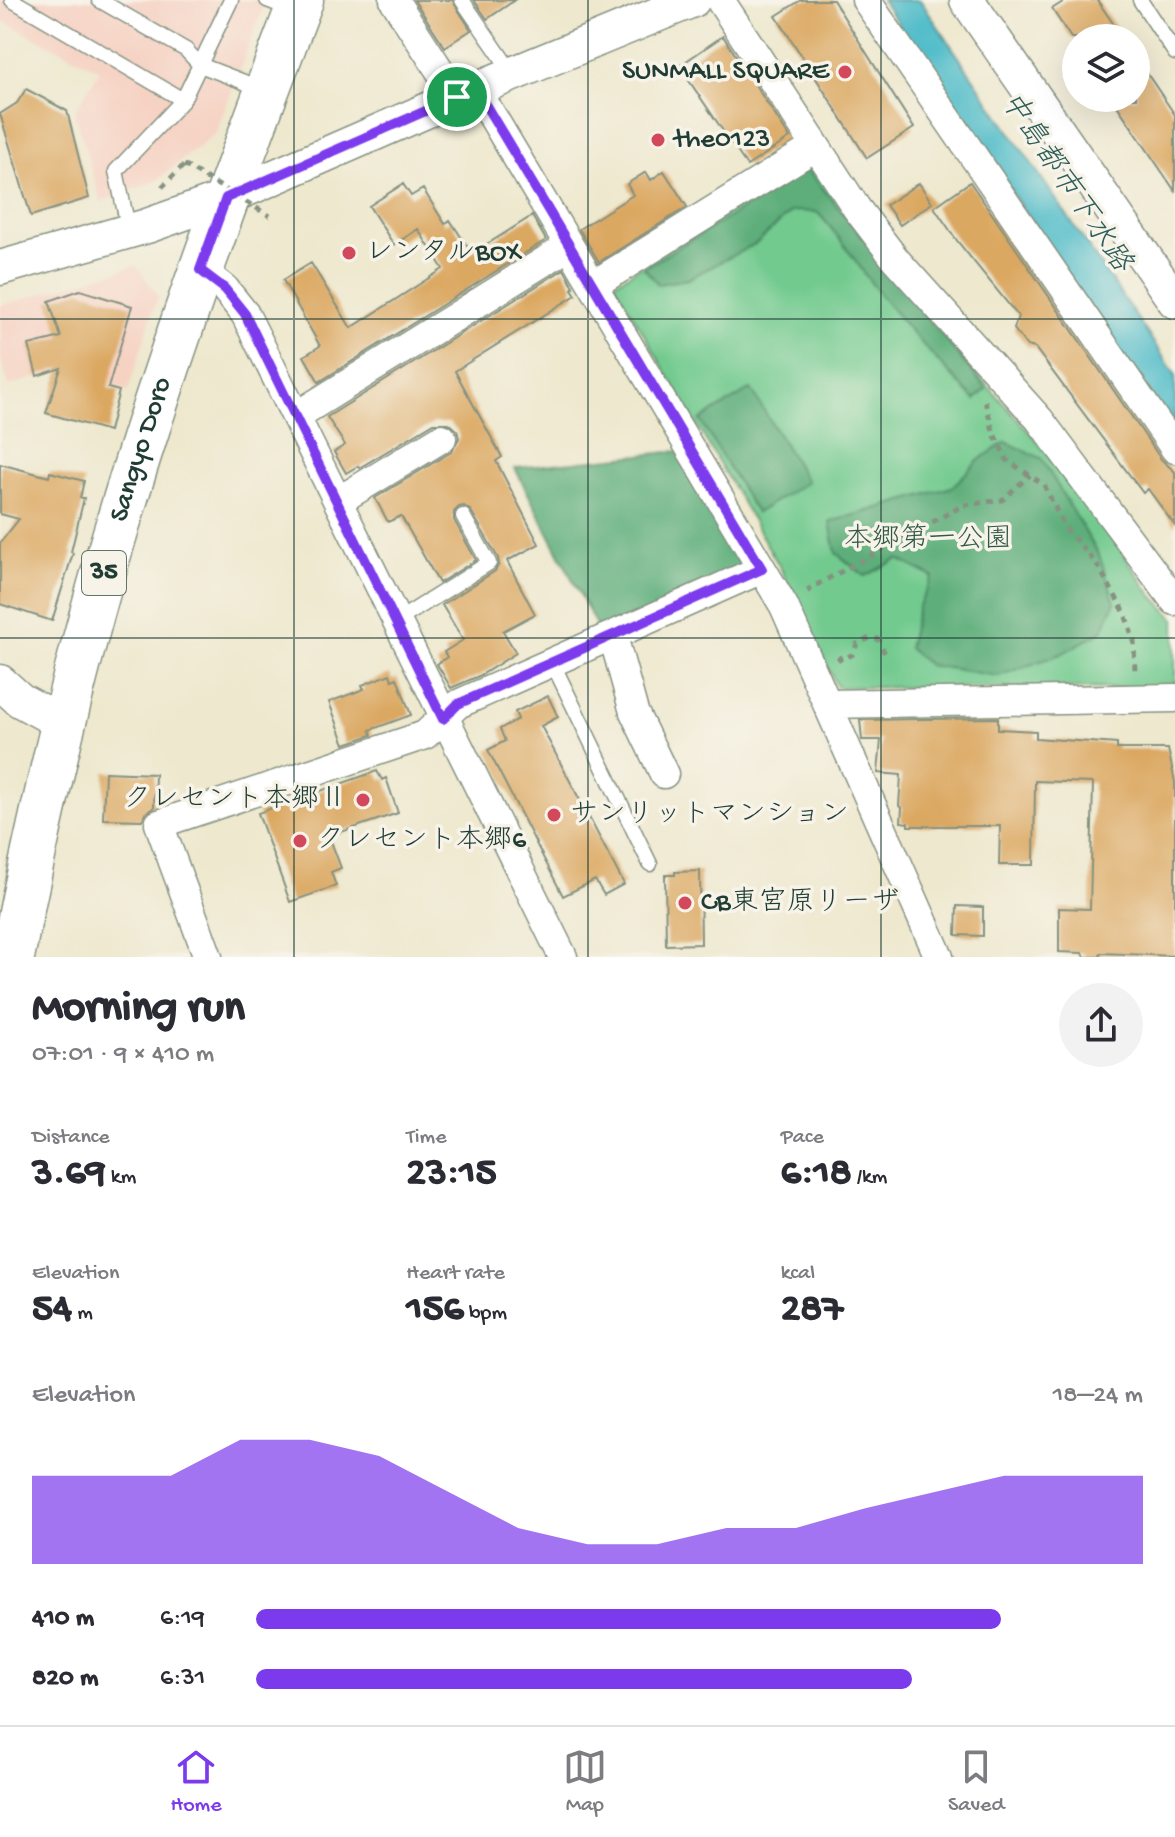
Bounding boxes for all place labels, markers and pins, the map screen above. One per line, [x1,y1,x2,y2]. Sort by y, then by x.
place label: SUNMALL SQUARE [622,56,831,89]
pin [423,63,491,131]
marker: SUNMALL SQUARE [836,63,854,81]
place label: the0123 [672,124,770,157]
marker: the0123 [649,131,667,149]
place label: レンタルBOX [365,237,522,270]
marker: レンタルBOX [340,244,358,262]
place label: クレセント本郷Ⅱ [123,783,347,817]
marker: クレセント本郷Ⅱ [354,791,372,809]
place label: サンリットマンション [570,799,849,832]
marker: サンリットマンション [545,806,563,824]
place label: クレセント本郷6 [316,824,527,858]
marker: クレセント本郷6 [291,832,309,850]
place label: CB東宮原リーザ [701,886,900,920]
marker: CB東宮原リーザ [676,894,694,912]

